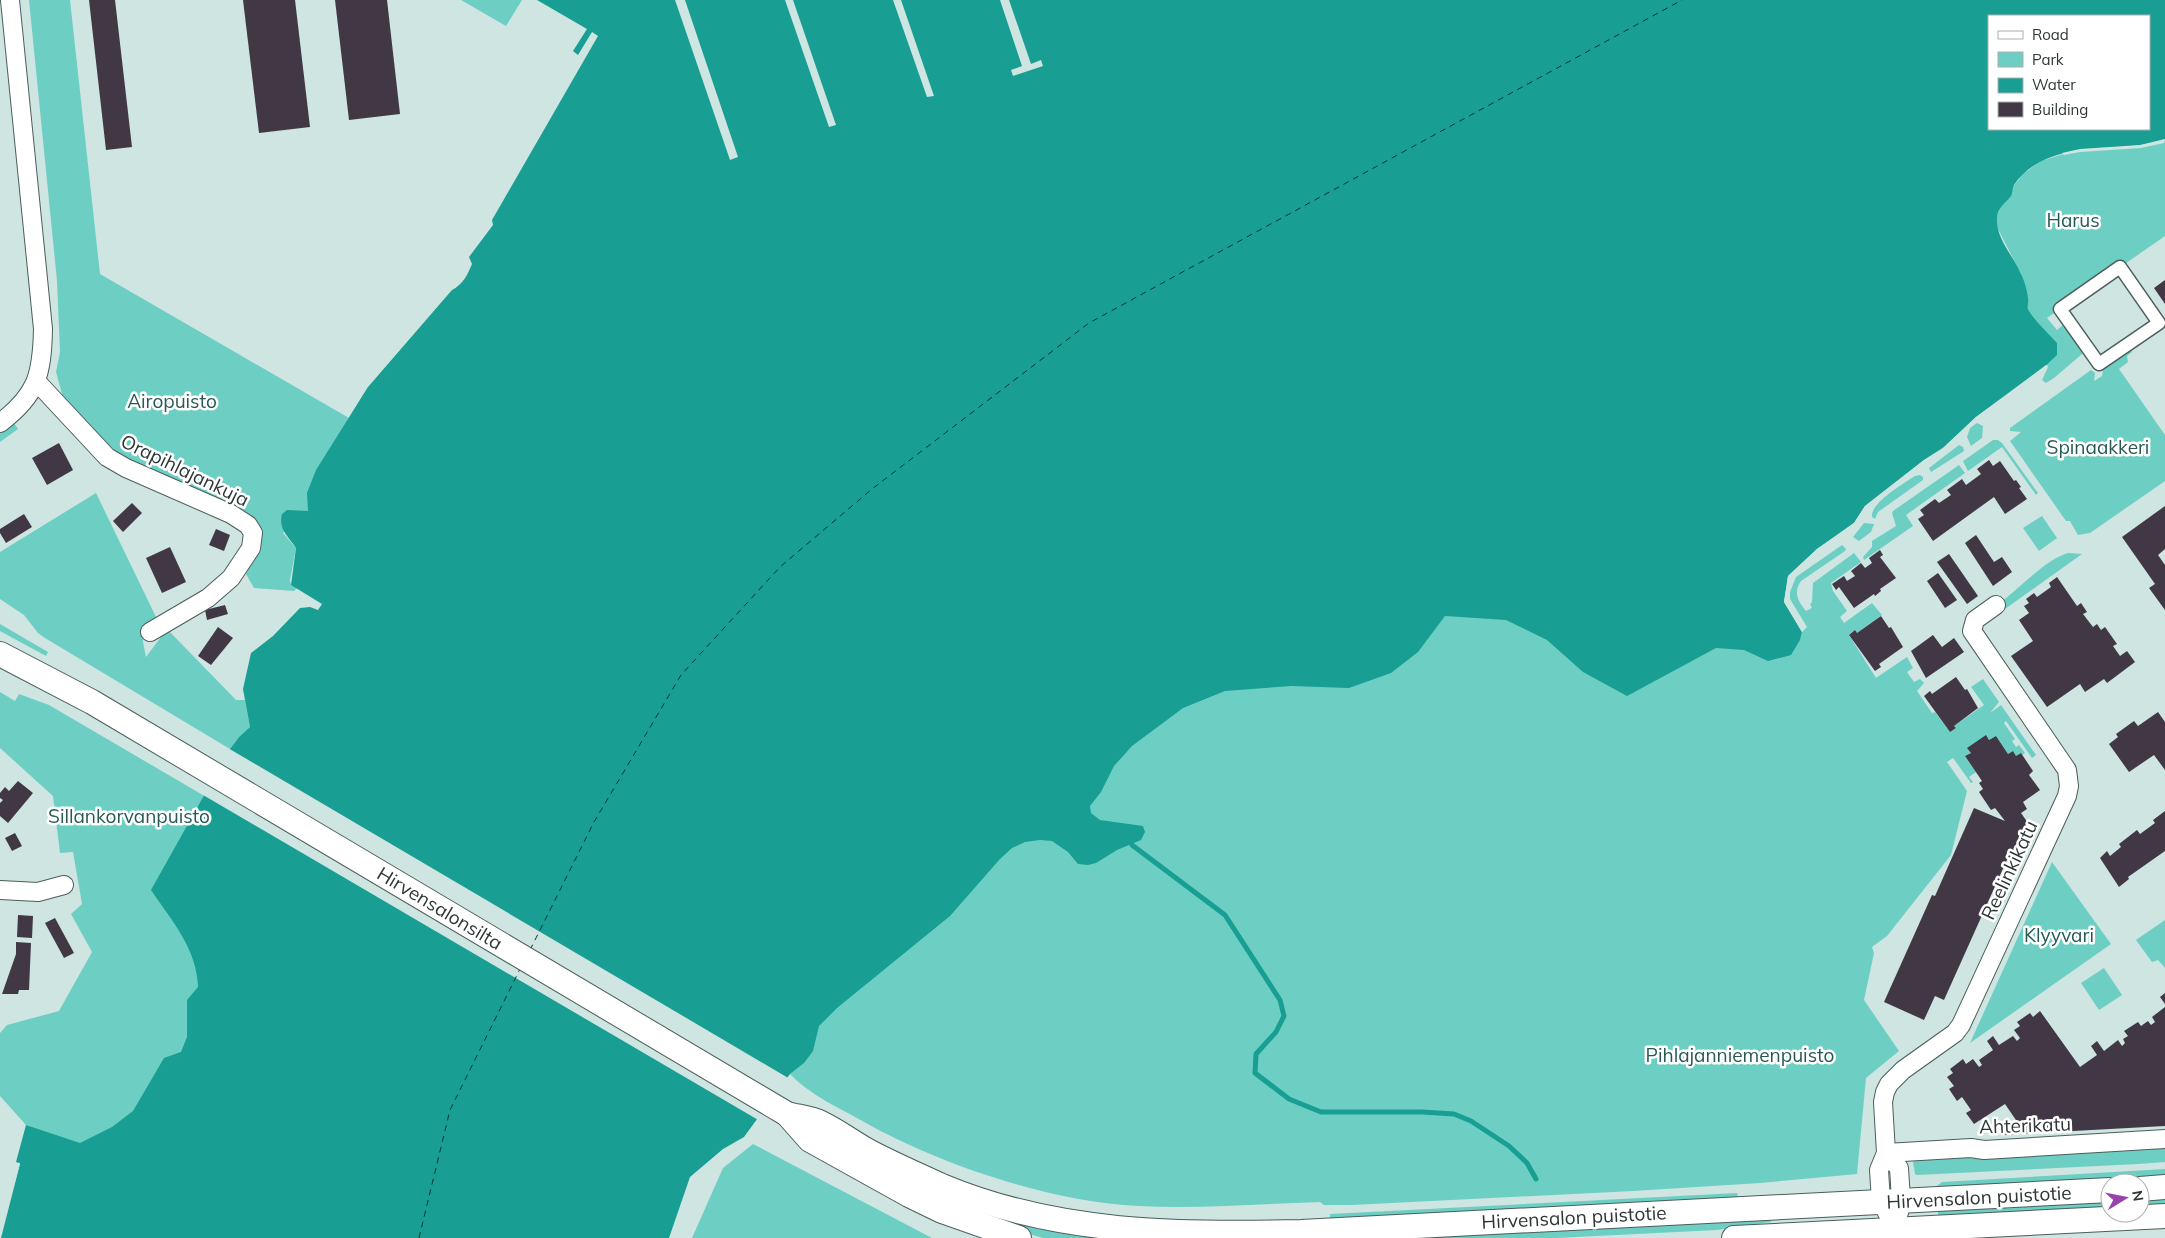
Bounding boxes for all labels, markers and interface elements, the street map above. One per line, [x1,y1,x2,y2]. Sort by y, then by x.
legend [1988,15,2150,130]
text: Road [2032,25,2069,44]
text: Park [2032,50,2064,69]
text: Water [2032,75,2076,94]
text: Building [2032,100,2088,119]
park label: Harus [2046,208,2100,232]
park label: Airopuisto [127,389,217,413]
street label: Orapihlajankuja [117,429,253,511]
park label: Spinaakkeri [2047,435,2149,459]
park label: Sillankorvanpuisto [48,804,210,828]
street label: Reelinkikatu [1976,817,2042,923]
street label: Hirvensalonsilta [373,861,507,955]
park label: Klyyvari [2024,923,2094,947]
park label: Pihlajanniemenpuisto [1646,1043,1834,1067]
street label: Ahterikatu [1979,1111,2071,1139]
north arrow [2100,1173,2150,1223]
street label: Hirvensalon puistotie [1886,1180,2072,1214]
text: N [2128,1189,2148,1203]
street label: Hirvensalon puistotie [1481,1200,1667,1234]

